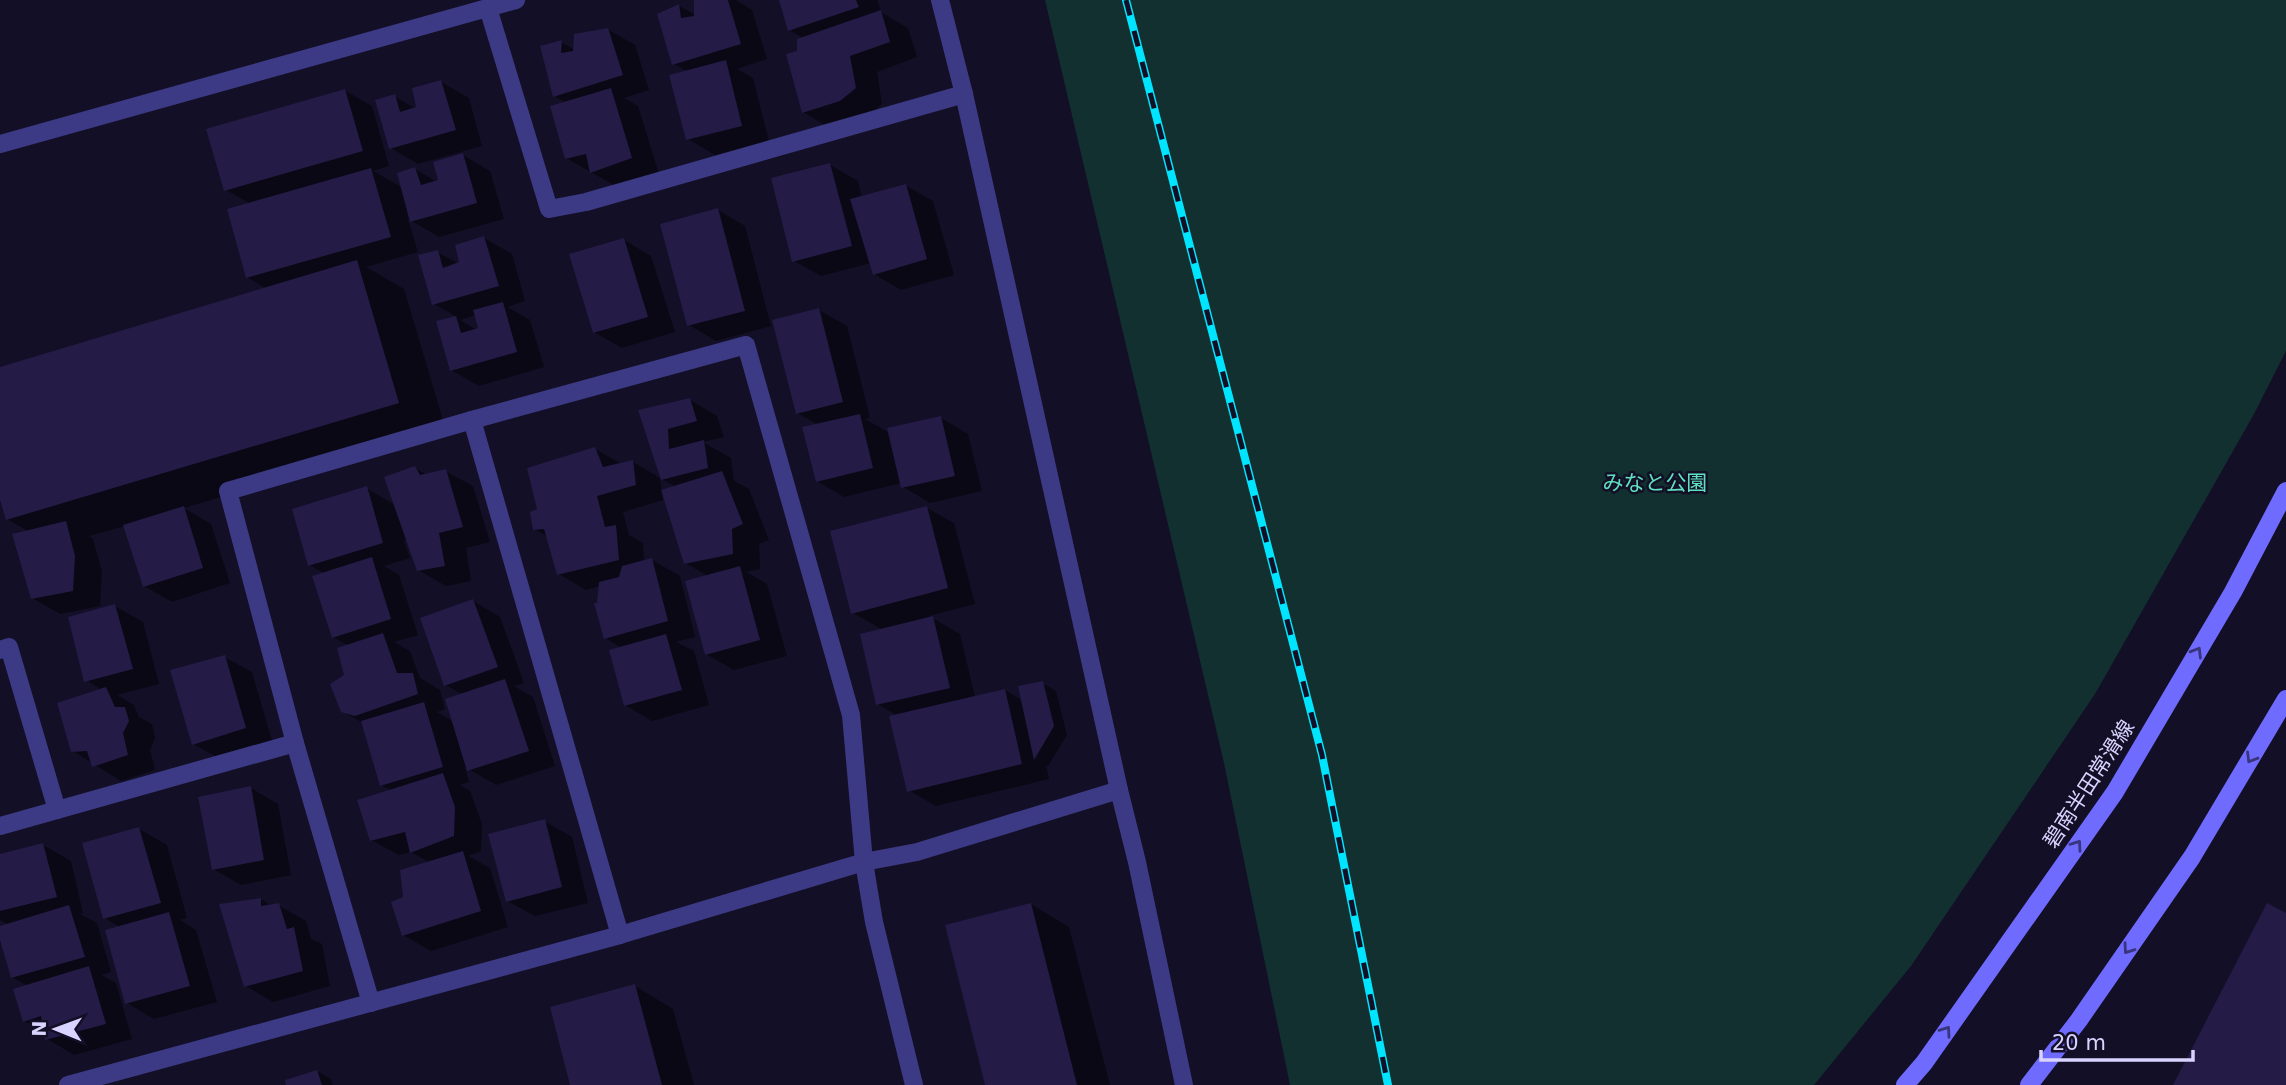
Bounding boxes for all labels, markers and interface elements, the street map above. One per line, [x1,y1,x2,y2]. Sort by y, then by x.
park label: みなと公園 [1603,471,1708,495]
one-way arrow [2189,646,2202,659]
street label: 碧南半田常滑線 [2039,716,2139,852]
one-way arrow [2246,750,2259,763]
one-way arrow [2069,840,2081,853]
one-way arrow [2124,941,2136,954]
north arrow [21,994,91,1064]
scale bar [2041,1018,2193,1062]
text: N [28,1021,50,1037]
one-way arrow [1938,1026,1951,1039]
text: 20 m [2052,1031,2106,1055]

